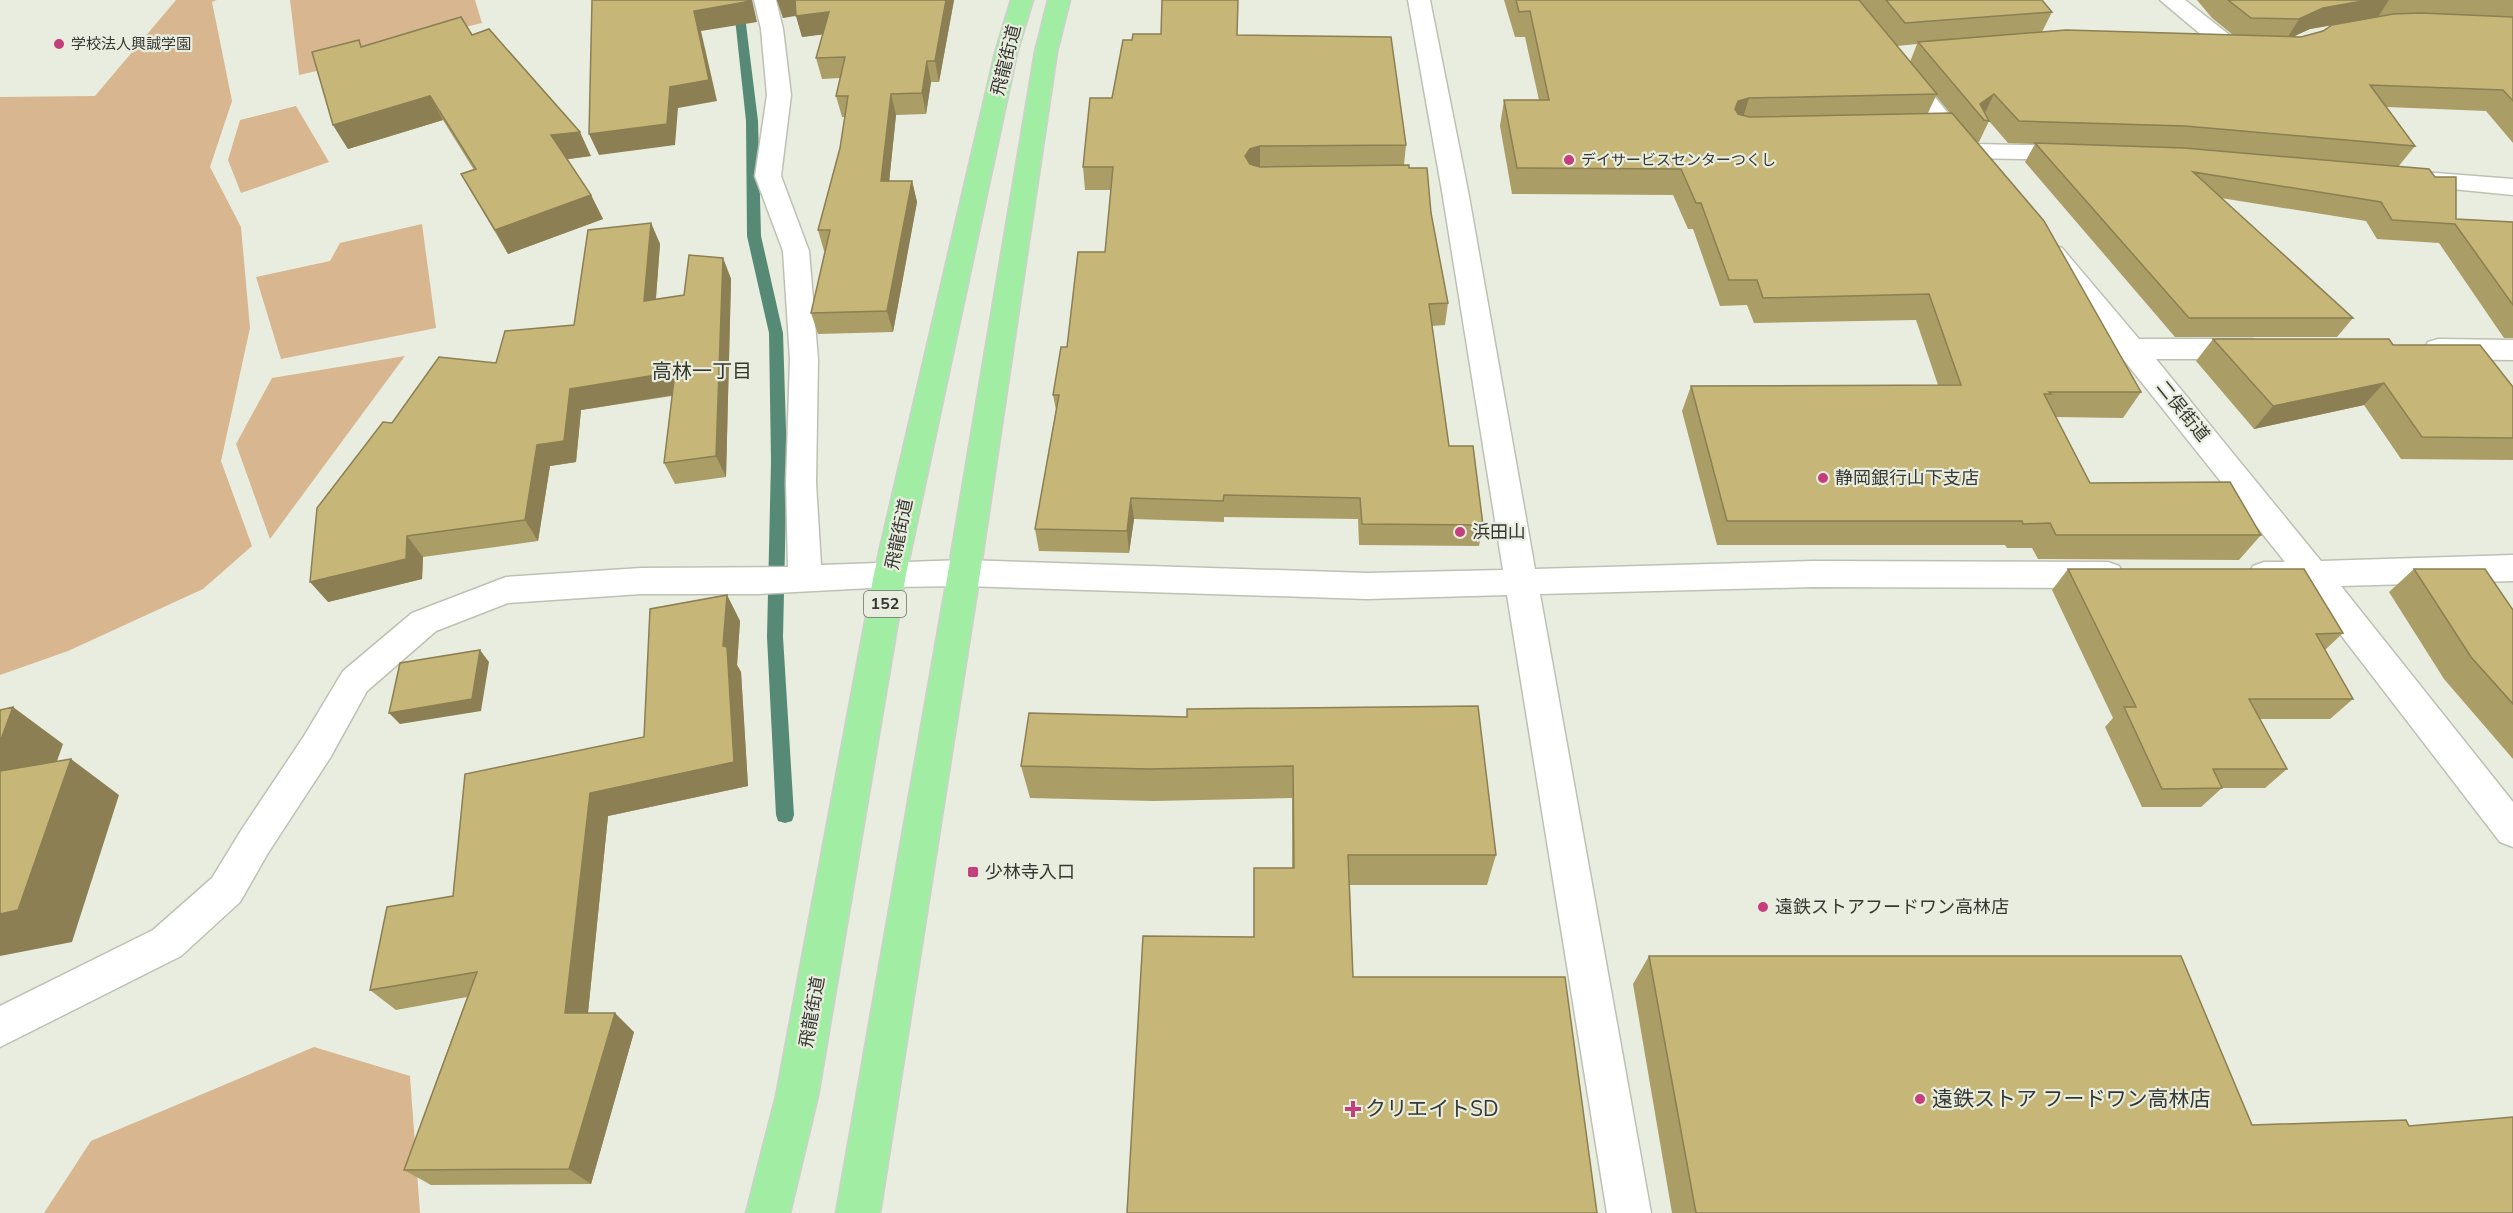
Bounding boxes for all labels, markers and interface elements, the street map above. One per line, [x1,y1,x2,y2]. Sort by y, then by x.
street label: 飛龍街道 [986,22,1026,98]
place label: 学校法人興誠学園 [71,34,191,54]
marker: 学校法人興誠学園 [52,37,66,51]
place label: デイサービスセンターつくし [1581,150,1776,170]
marker: デイサービスセンターつくし [1562,153,1576,167]
district label: 高林一丁目 [652,358,752,385]
street label: 二俣街道 [2151,375,2215,447]
place label: 静岡銀行山下支店 [1835,466,1979,490]
marker: 静岡銀行山下支店 [1816,471,1830,485]
street label: 飛龍街道 [880,496,918,572]
place label: 浜田山 [1472,520,1526,544]
marker: 浜田山 [1453,525,1467,539]
road number: 152 [864,591,906,617]
place label: 少林寺入口 [985,860,1075,884]
marker: 少林寺入口 [966,865,980,879]
place label: 遠鉄ストアフードワン高林店 [1775,895,2009,919]
marker: 遠鉄ストアフードワン高林店 [1756,900,1770,914]
street label: 飛龍街道 [794,974,830,1050]
place label: 遠鉄ストア フードワン高林店 [1932,1085,2210,1113]
marker: 遠鉄ストア フードワン高林店 [1913,1092,1927,1106]
place label: クリエイトSD [1365,1095,1499,1123]
marker: クリエイトSD [1346,1102,1360,1116]

